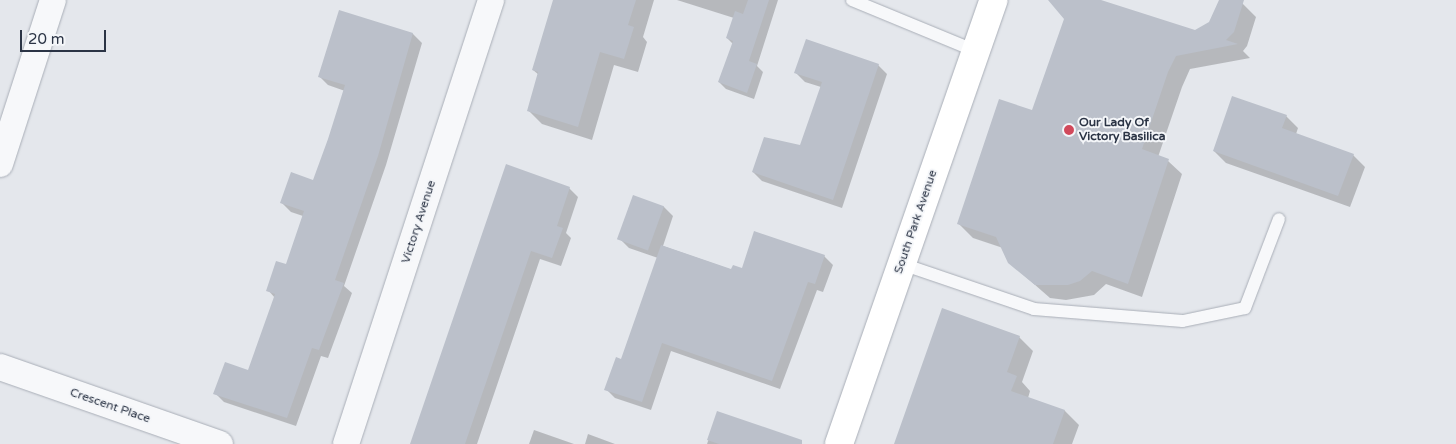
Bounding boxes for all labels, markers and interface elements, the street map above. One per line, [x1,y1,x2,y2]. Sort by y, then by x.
scale bar [22,20,109,52]
text: 20 m [28,30,65,48]
place label: Our Lady Of Victory Basilica [1079,116,1165,144]
marker: Our Lady Of Victory Basilica [1063,124,1075,136]
street label: South Park Avenue [891,168,941,276]
street label: Victory Avenue [399,179,439,265]
street label: Crescent Place [68,386,152,426]

